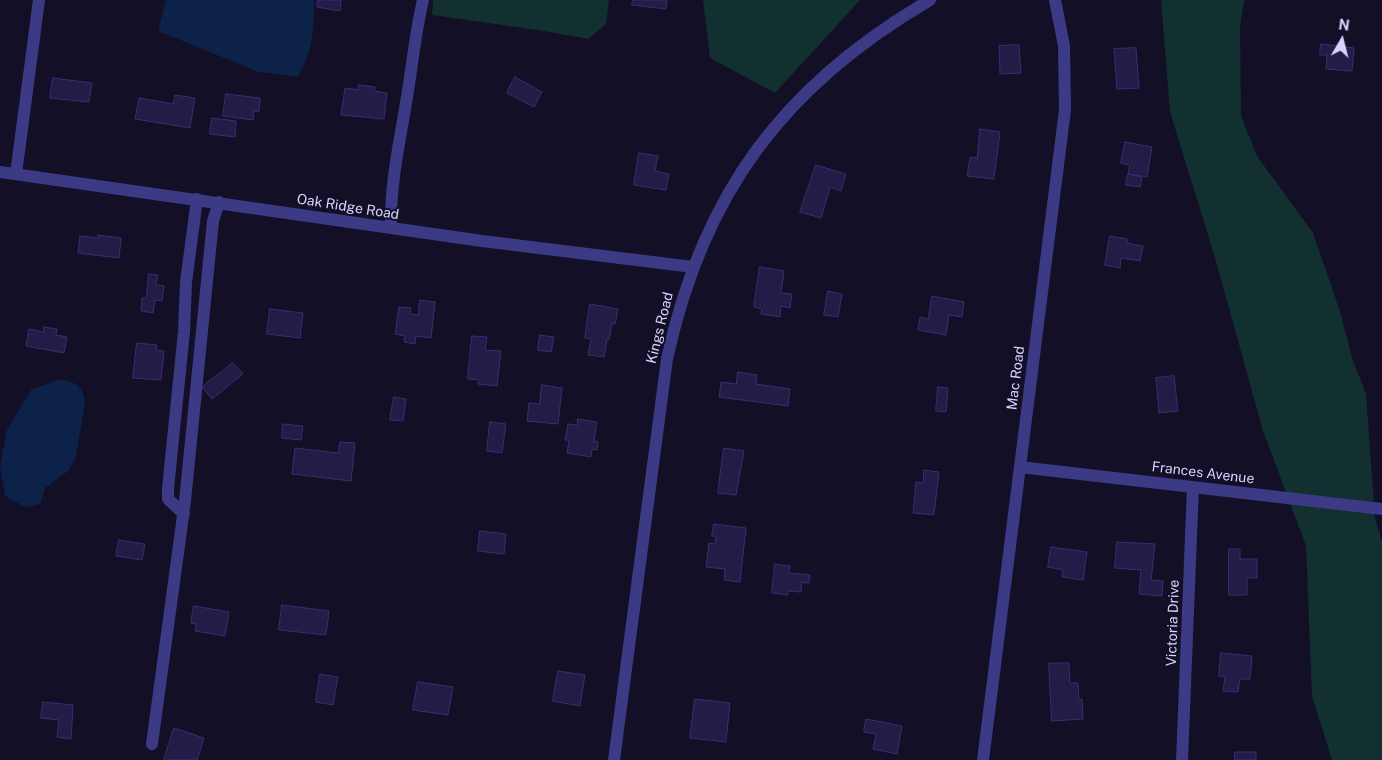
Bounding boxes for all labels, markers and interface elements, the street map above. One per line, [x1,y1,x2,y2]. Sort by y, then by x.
north arrow [1317,15,1367,65]
text: N [1338,16,1351,34]
street label: Oak Ridge Road [296,191,400,223]
street label: Kings Road [643,290,677,366]
street label: Mac Road [1004,345,1028,411]
street label: Frances Avenue [1151,458,1255,488]
street label: Victoria Drive [1163,579,1183,667]

